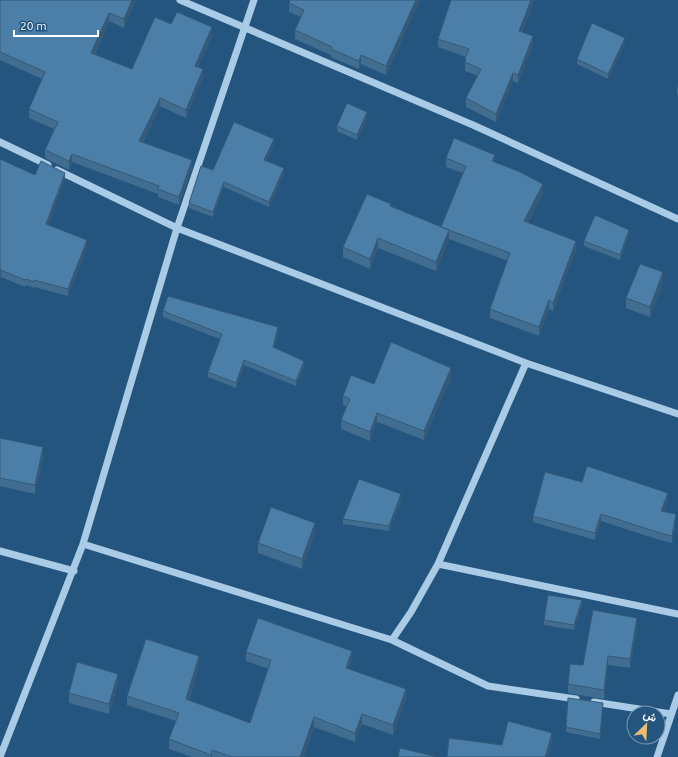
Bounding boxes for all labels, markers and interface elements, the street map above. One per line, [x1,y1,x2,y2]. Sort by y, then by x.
scale bar [14,12,98,38]
text: 20 m [20,19,47,32]
north arrow [626,705,666,745]
text: ش [641,708,659,725]

